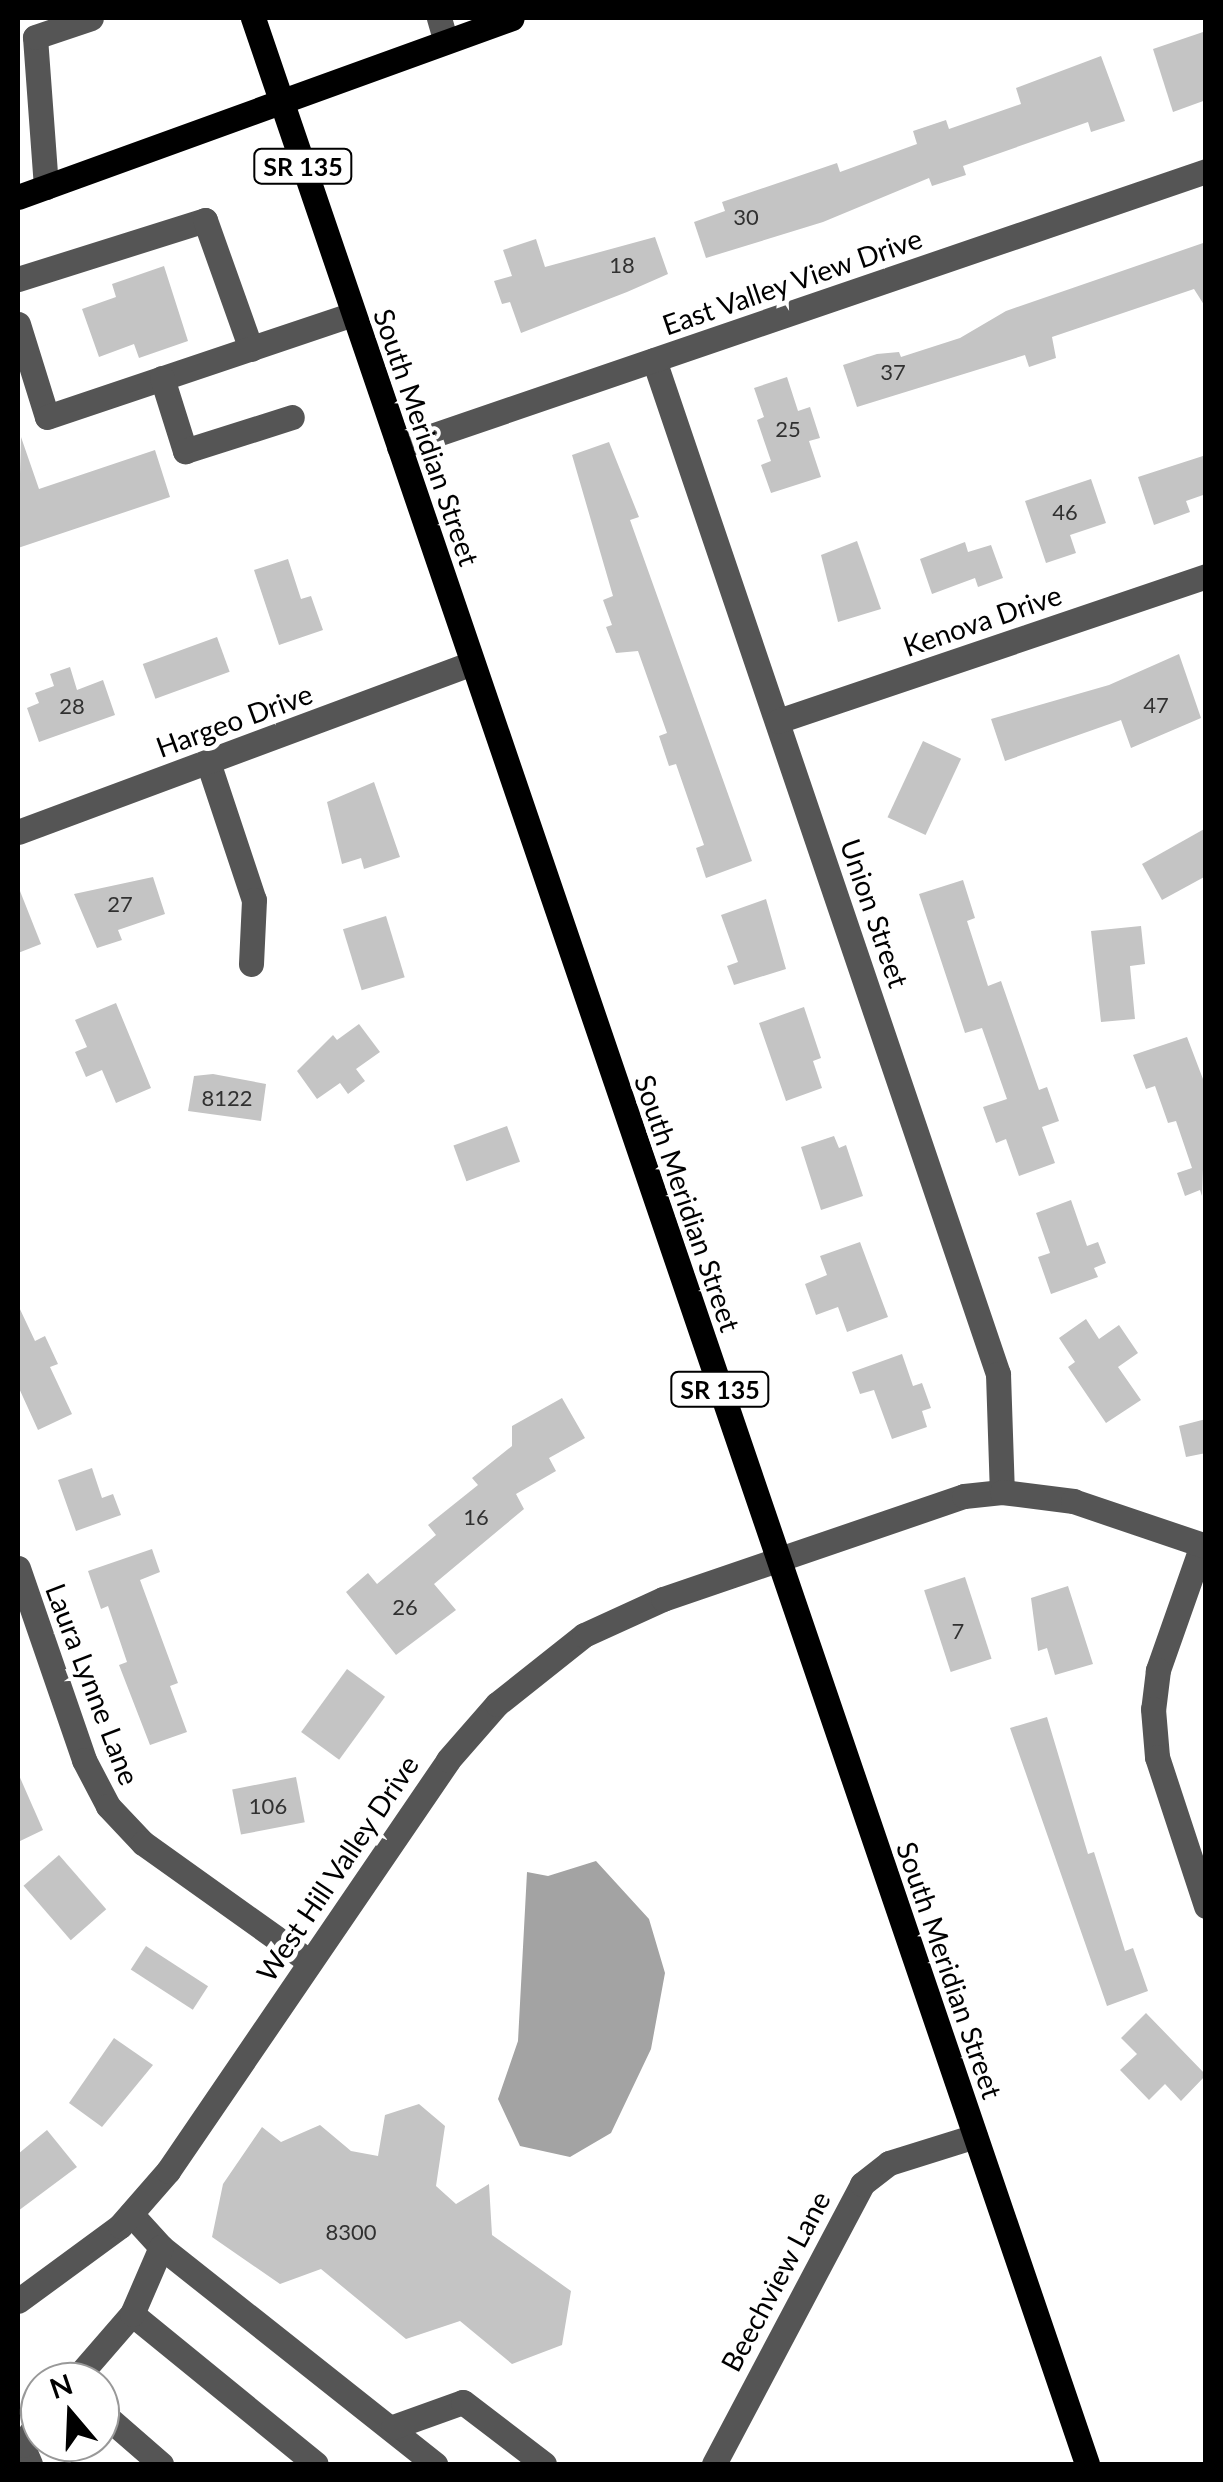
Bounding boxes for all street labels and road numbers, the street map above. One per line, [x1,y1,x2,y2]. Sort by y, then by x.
road number: SR 135 [253,146,353,186]
street label: East Valley View Drive [656,220,928,342]
street label: South Meridian Street [367,304,487,570]
street label: Kenova Drive [898,577,1066,663]
street label: Hargeo Drive [151,676,317,764]
street label: Union Street [834,834,916,992]
street label: South Meridian Street [628,1070,748,1336]
road number: SR 135 [670,1369,770,1409]
street label: Laura Lynne Lane [39,1579,147,1789]
street label: West Hill Valley Drive [249,1748,425,1988]
street label: South Meridian Street [890,1837,1010,2103]
street label: Beechview Lane [713,2185,837,2377]

